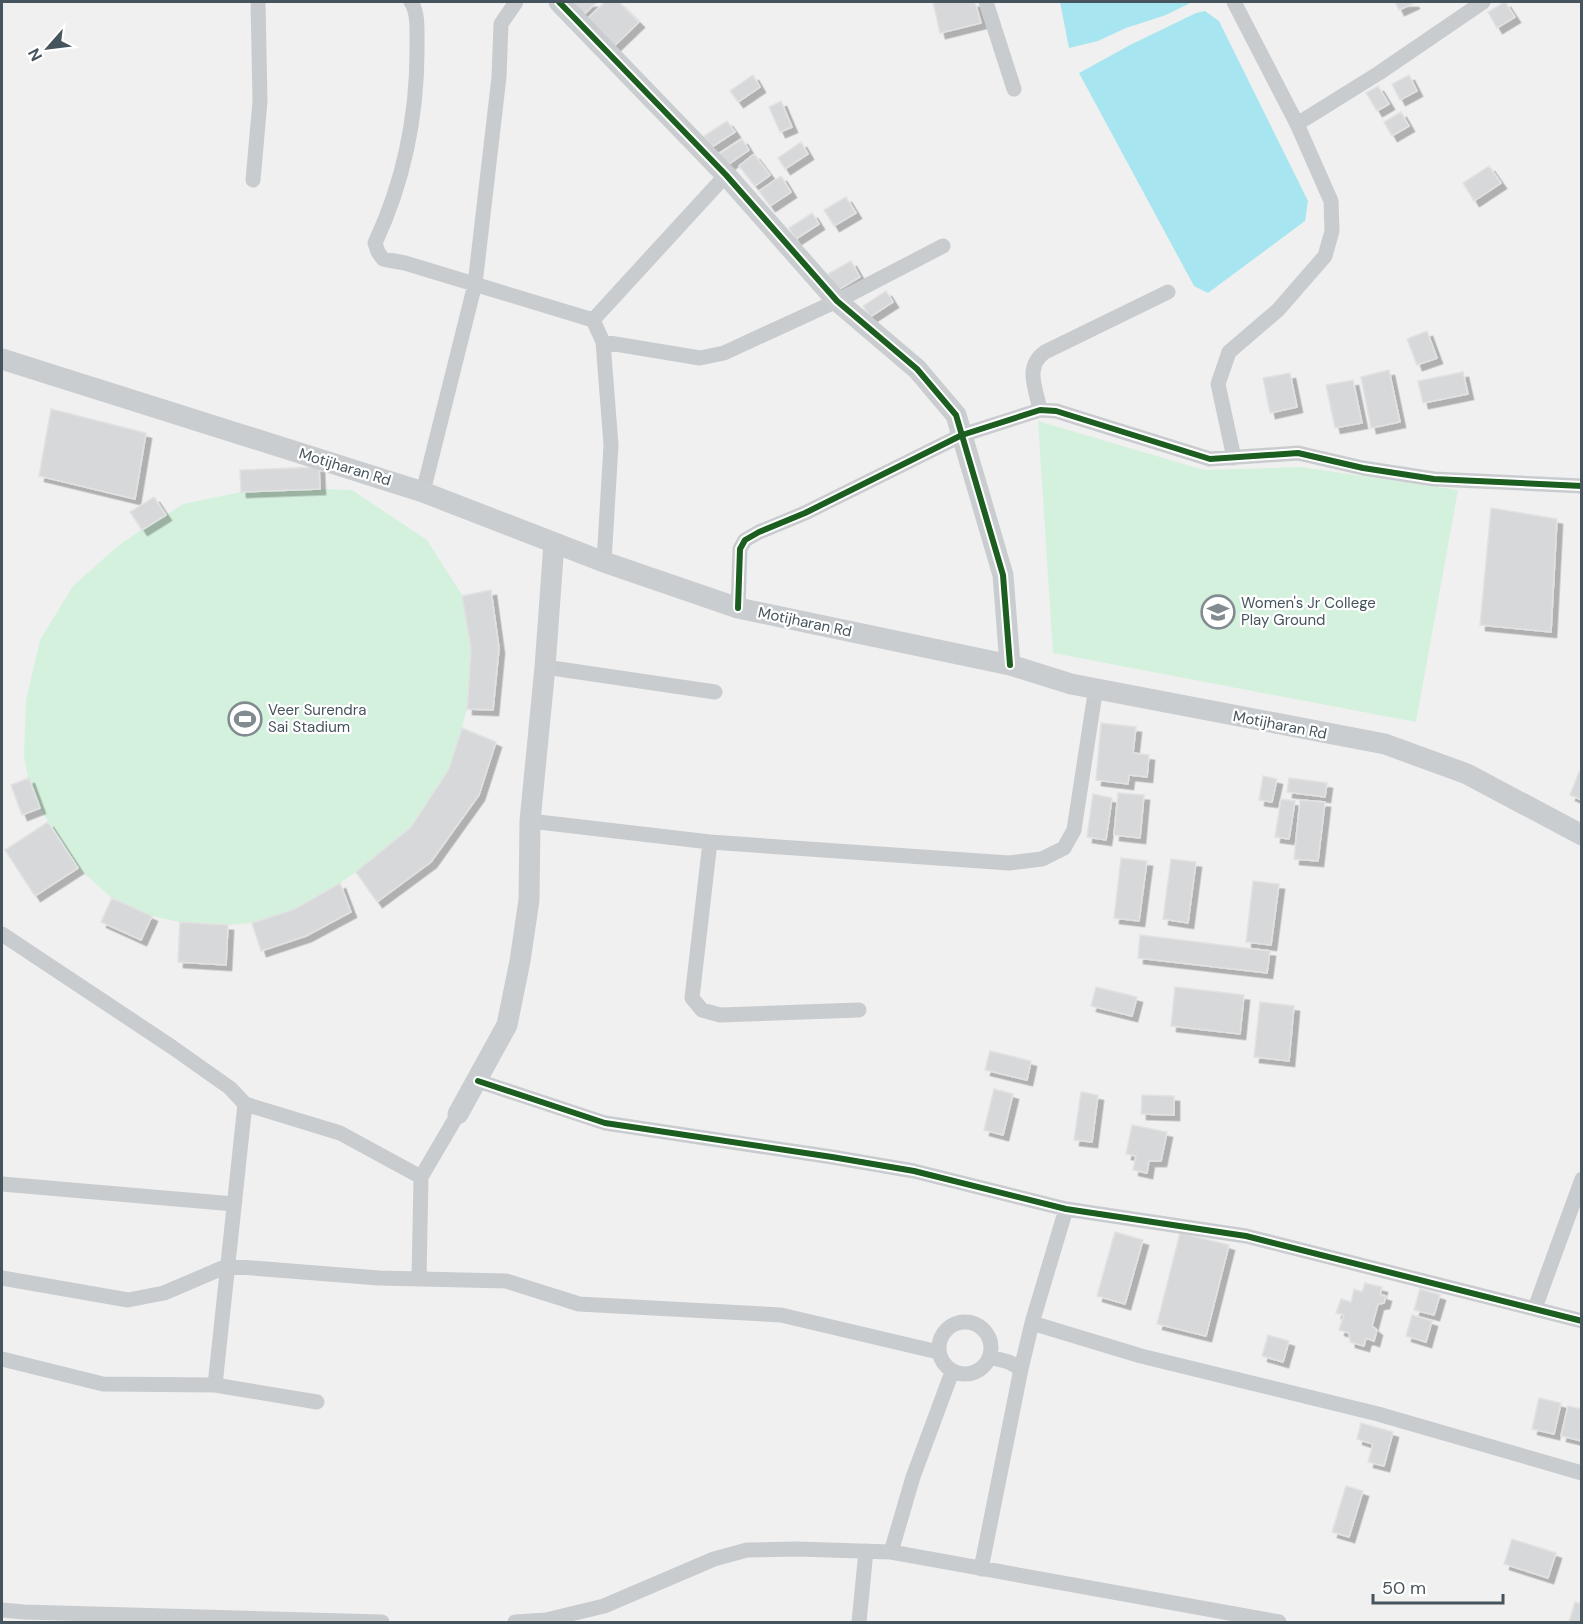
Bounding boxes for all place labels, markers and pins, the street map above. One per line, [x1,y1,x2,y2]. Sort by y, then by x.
place label: Women's Jr College Play Ground [1241,593,1376,630]
school or university icon: Women's Jr College Play Ground [1200,594,1236,630]
place label: Veer Surendra Sai Stadium [268,700,366,737]
sports icon: Veer Surendra Sai Stadium [227,701,263,737]

